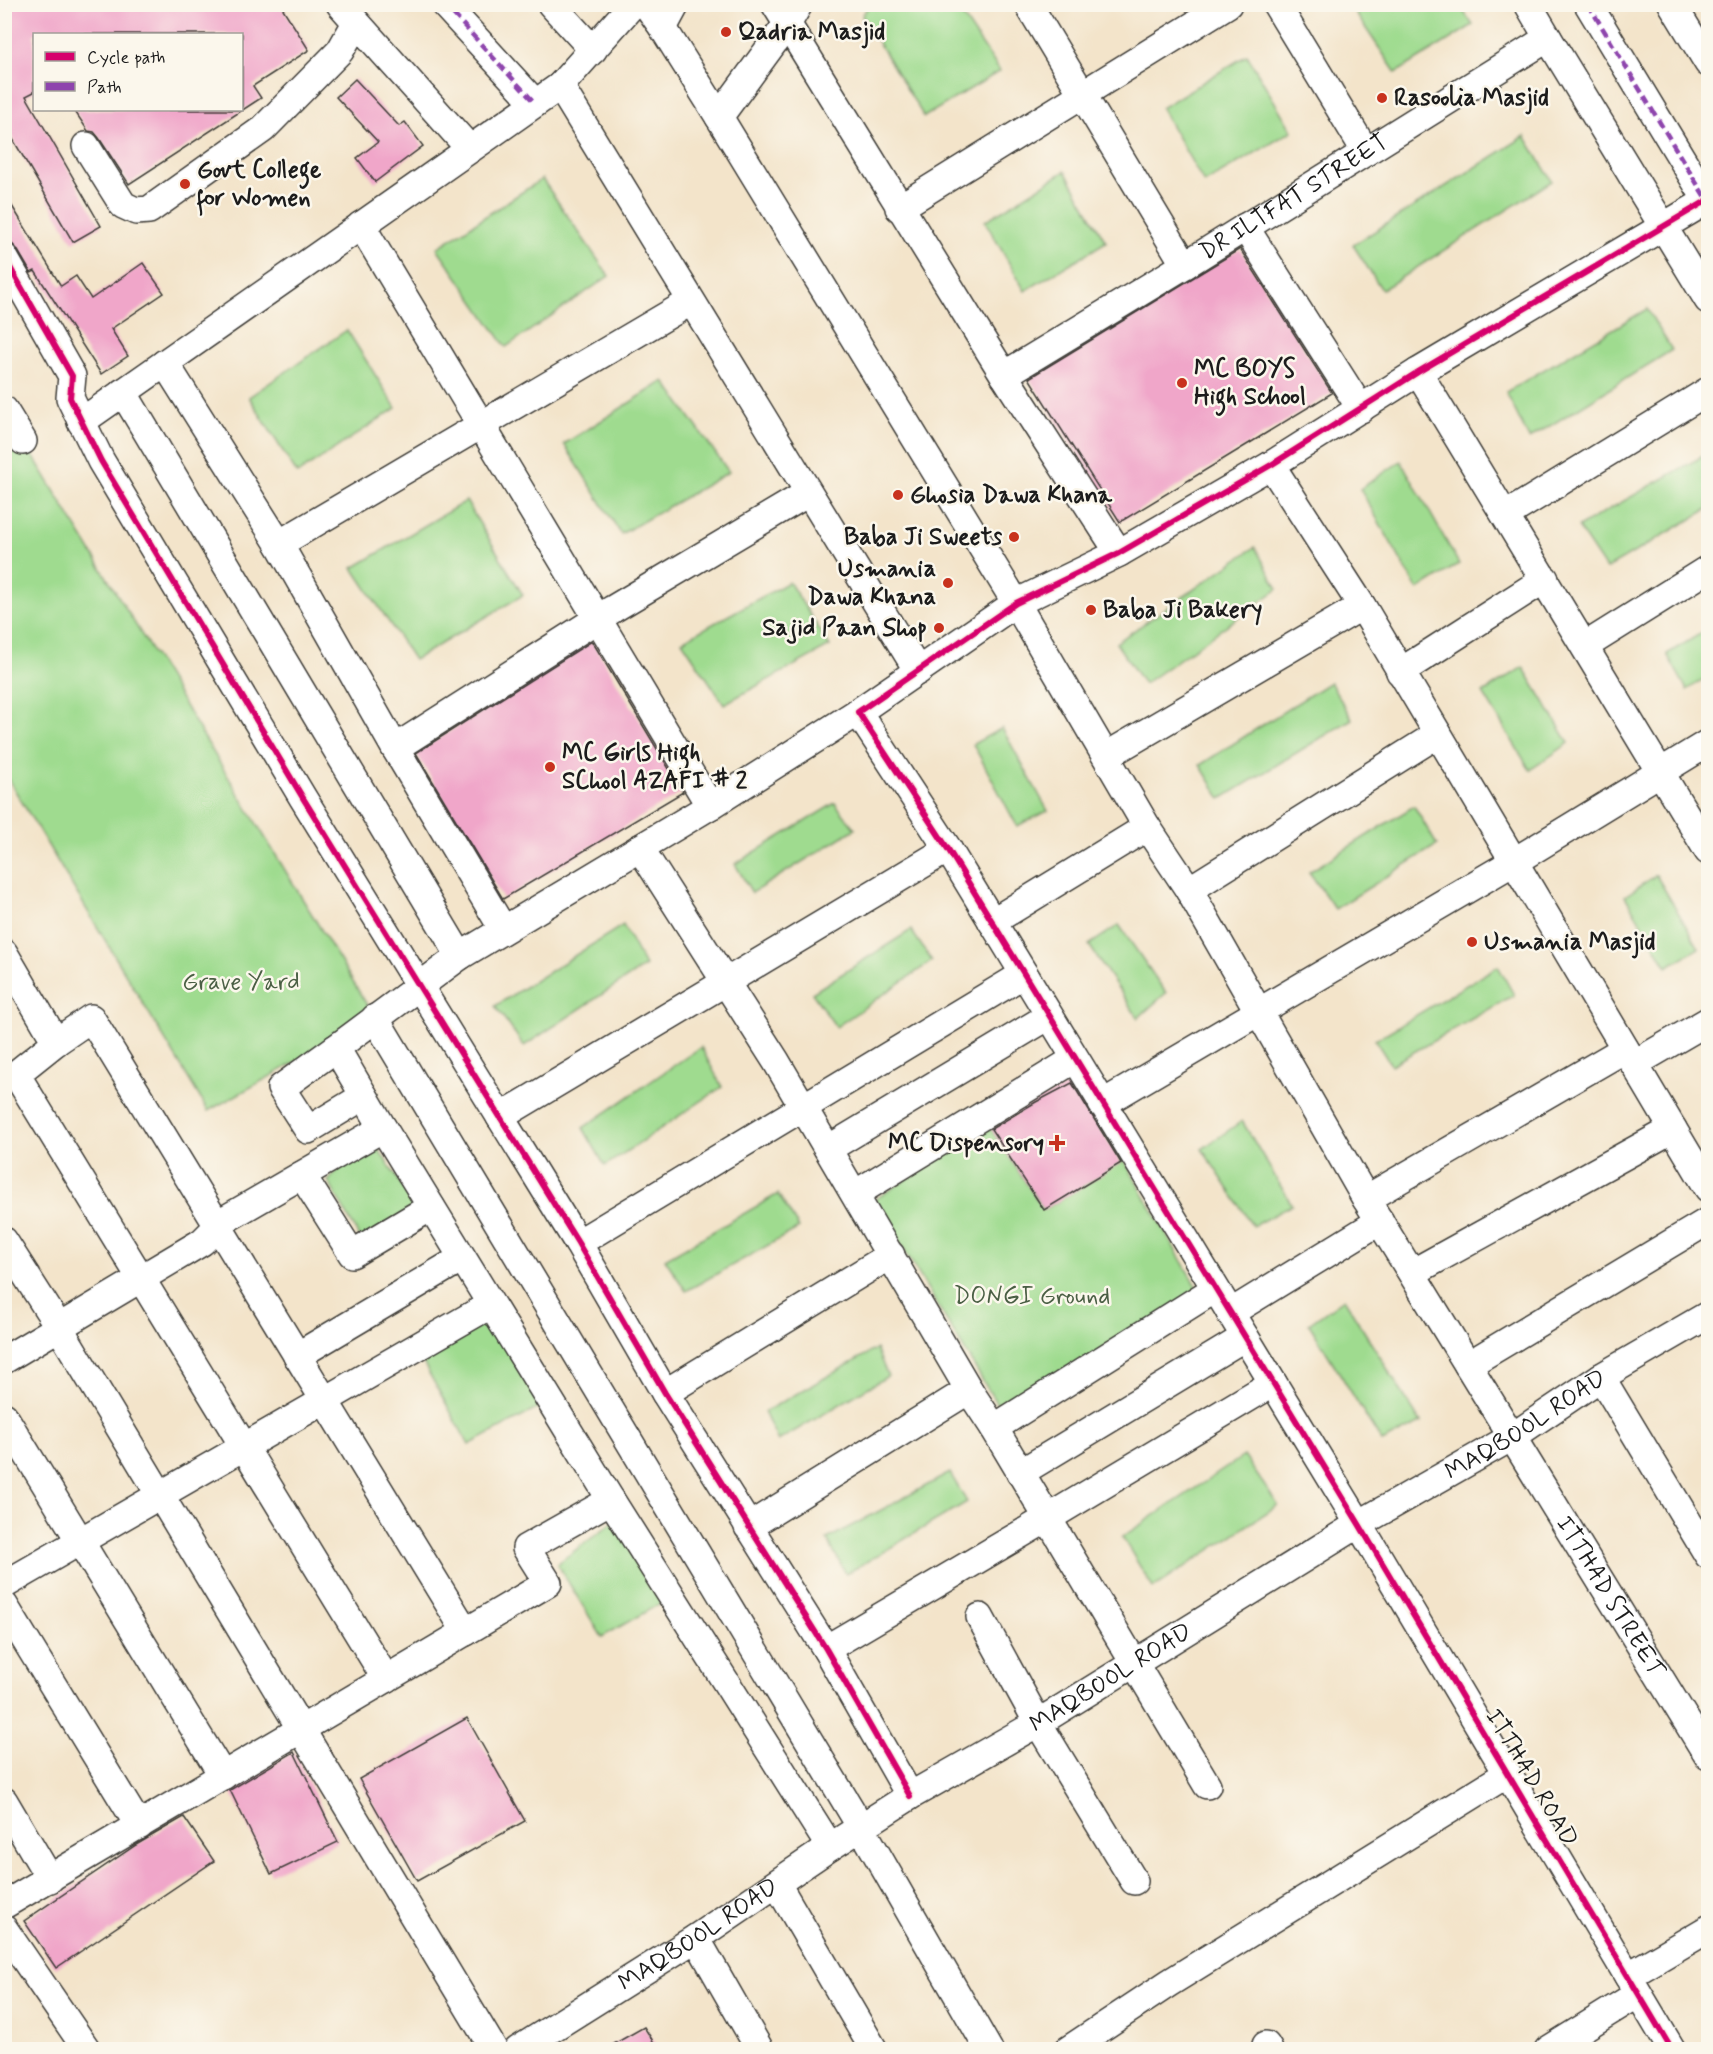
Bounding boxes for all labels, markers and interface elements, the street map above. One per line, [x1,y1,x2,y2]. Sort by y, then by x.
place label: Qadria Masjid [738,17,885,49]
marker: Qadria Masjid [719,25,733,39]
legend [33,33,243,111]
text: Cycle path [87,46,165,70]
text: Path [87,76,122,100]
place label: Rasoolia Masjid [1394,83,1549,115]
marker: Rasoolia Masjid [1375,91,1389,105]
street label: DR ILTFAT STREET [1194,127,1394,268]
place label: Govt College for Women [196,155,322,216]
marker: Govt College for Women [178,177,192,191]
place label: MC BOYS High School [1194,354,1306,416]
marker: MC BOYS High School [1175,376,1189,390]
place label: Ghosia Dawa Khana [910,480,1113,511]
marker: Ghosia Dawa Khana [891,488,905,502]
place label: Baba Ji Sweets [844,522,1002,553]
marker: Baba Ji Sweets [1007,530,1021,544]
place label: Usmania Dawa Khana [807,554,936,613]
marker: Usmania Dawa Khana [941,576,955,590]
place label: Baba Ji Bakery [1103,595,1262,626]
marker: Baba Ji Bakery [1084,603,1098,617]
place label: Sajid Paan Shop [762,613,927,644]
marker: Sajid Paan Shop [932,621,946,635]
place label: MC Girls High SChool AZAFI # 2 [562,738,747,797]
marker: MC Girls High SChool AZAFI # 2 [543,760,557,774]
place label: Usmania Masjid [1484,927,1656,959]
marker: Usmania Masjid [1465,935,1479,949]
park label: Grave Yard [182,967,300,998]
place label: MC Dispensory [888,1128,1044,1159]
marker: MC Dispensory [1048,1134,1066,1152]
park label: DONGI Ground [954,1281,1110,1312]
street label: MAQBOOL ROAD [1439,1362,1612,1487]
street label: ITTHAD STREET [1549,1510,1672,1684]
street label: MAQBOOL ROAD [1024,1616,1197,1740]
street label: ITTHAD ROAD [1478,1703,1584,1853]
street label: MAQBOOL ROAD [613,1871,784,1998]

